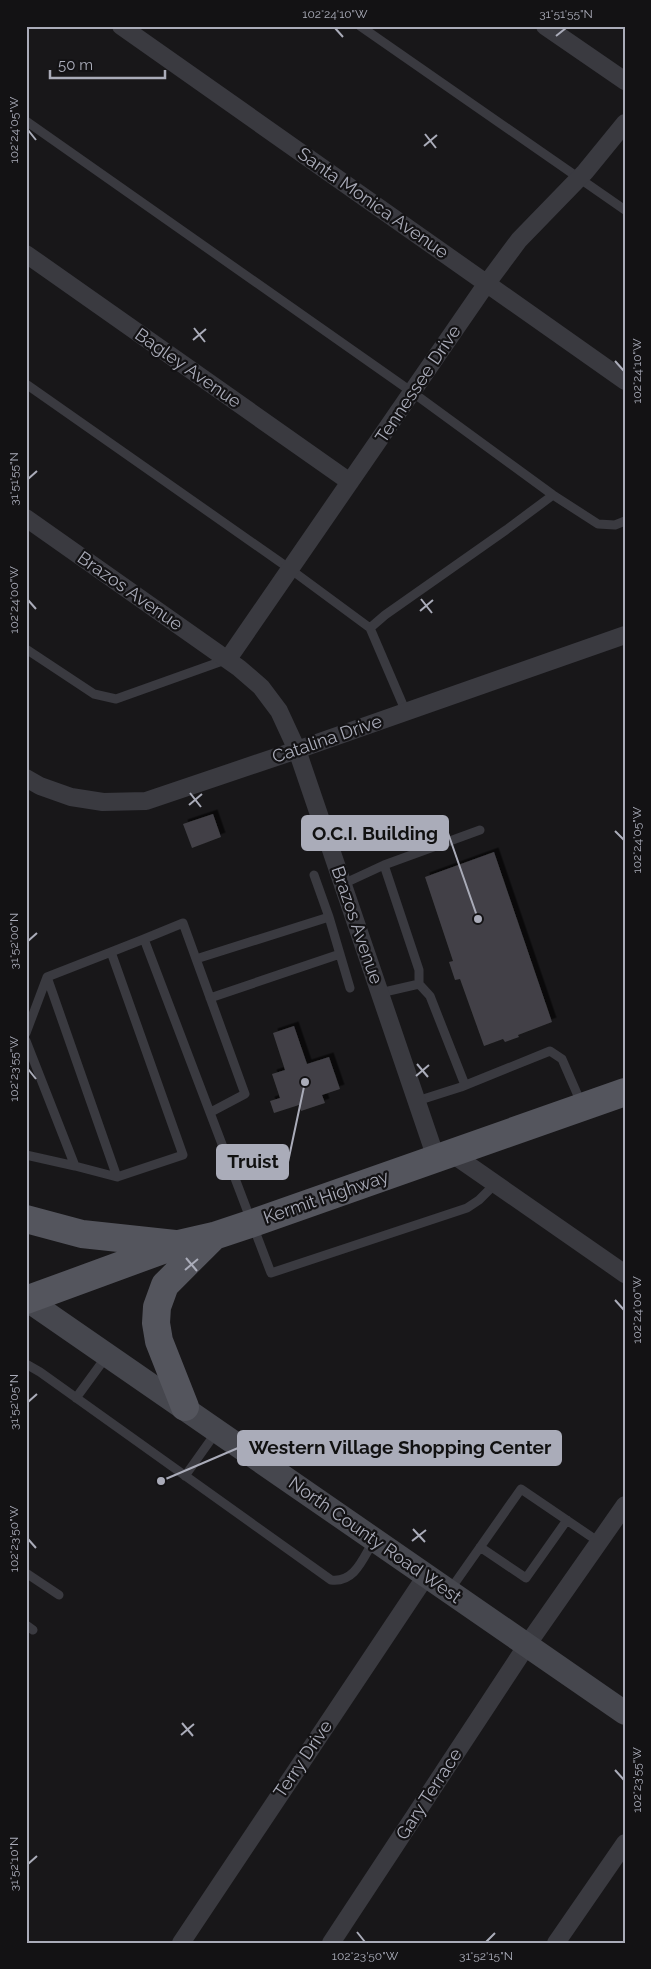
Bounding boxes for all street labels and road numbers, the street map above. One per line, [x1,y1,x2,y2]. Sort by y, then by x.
street label: Santa Monica Avenue [294,143,453,263]
street label: Tennessee Drive [371,321,465,446]
street label: Bagley Avenue [131,323,246,412]
street label: Brazos Avenue [74,547,187,635]
street label: Catalina Drive [269,710,385,767]
street label: Brazos Avenue [327,863,388,987]
street label: Kermit Highway [260,1165,392,1228]
street label: North County Road West [285,1472,466,1607]
street label: Terry Drive [269,1716,336,1801]
street label: Gary Terrace [391,1744,466,1843]

